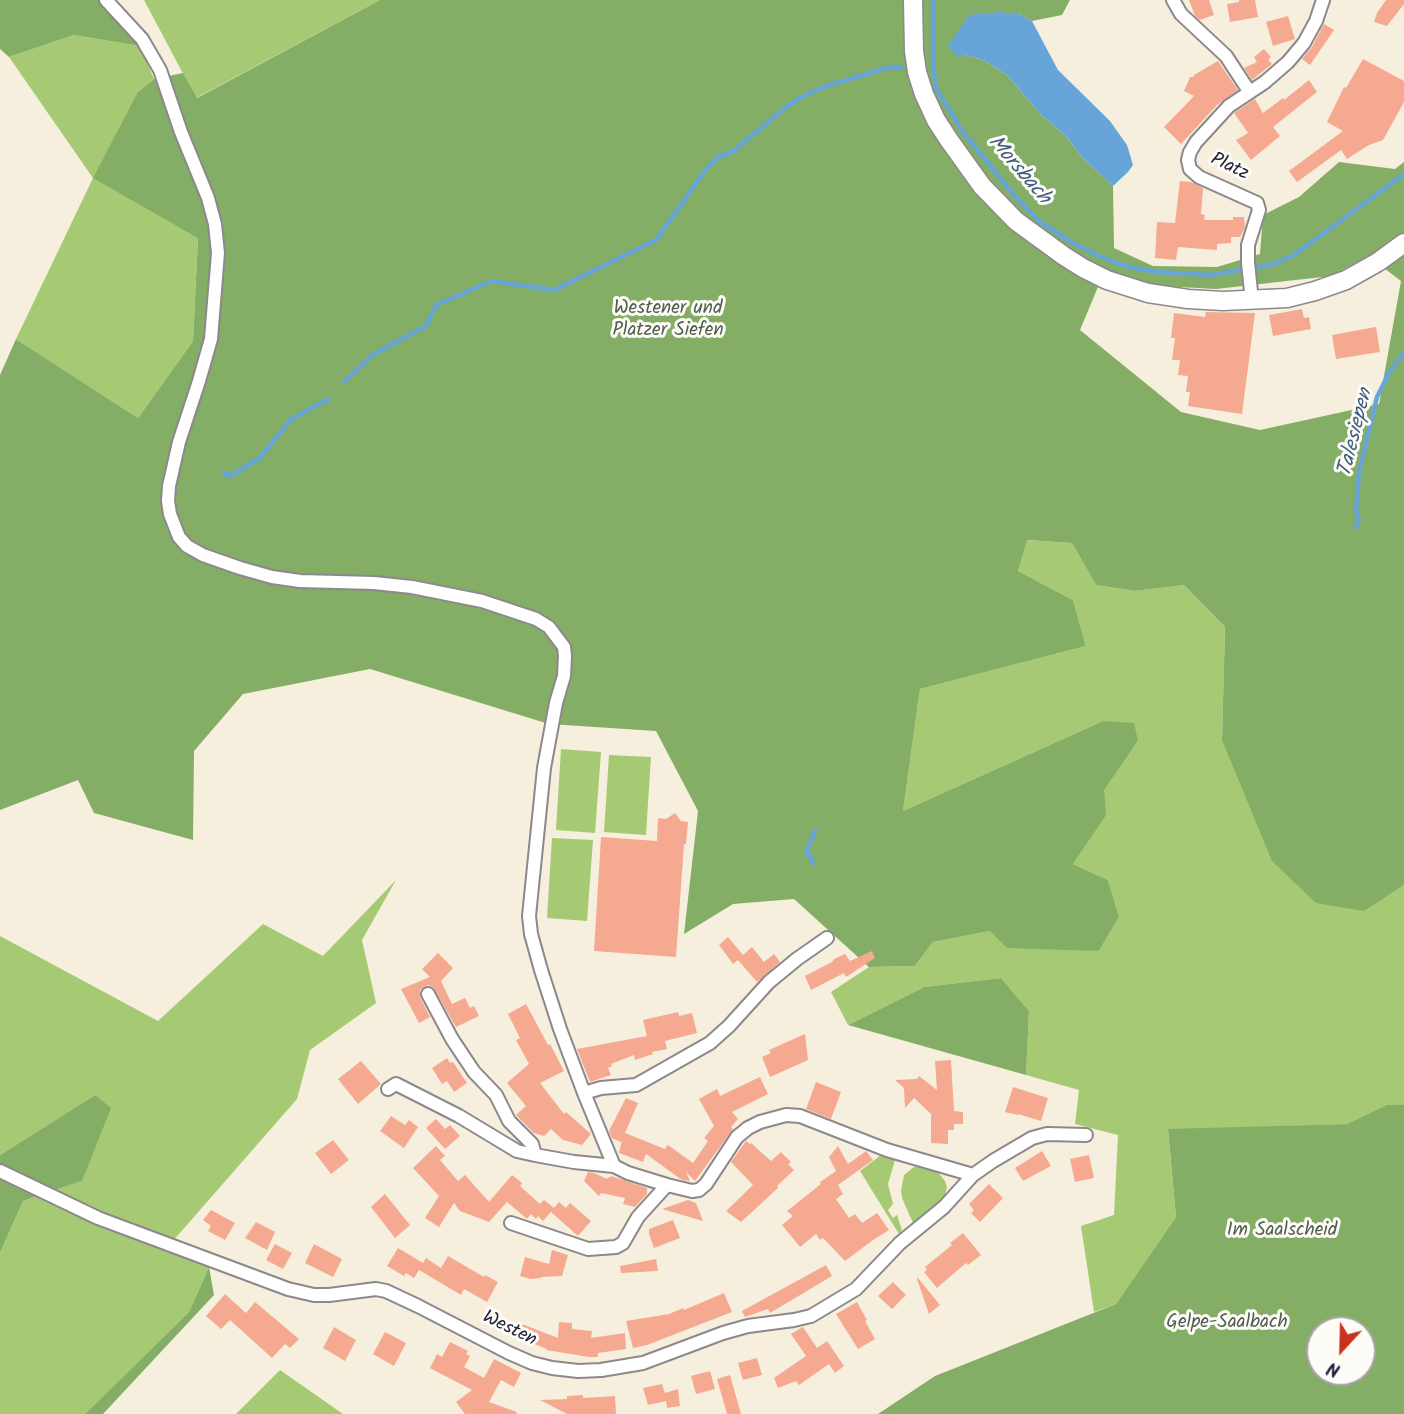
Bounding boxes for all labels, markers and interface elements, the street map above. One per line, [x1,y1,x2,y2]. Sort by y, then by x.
water label: Morsbach [981,131,1055,211]
street label: Platz [1206,149,1252,187]
park label: Westener und Platzer Siefen [612,299,724,343]
water label: Talesiepen [1334,386,1380,480]
park label: Im Saalscheid [1227,1221,1337,1243]
street label: Westen [478,1307,540,1353]
park label: Gelpe-Saalbach [1166,1313,1288,1335]
north arrow [1306,1316,1376,1386]
text: N [1323,1352,1345,1385]

